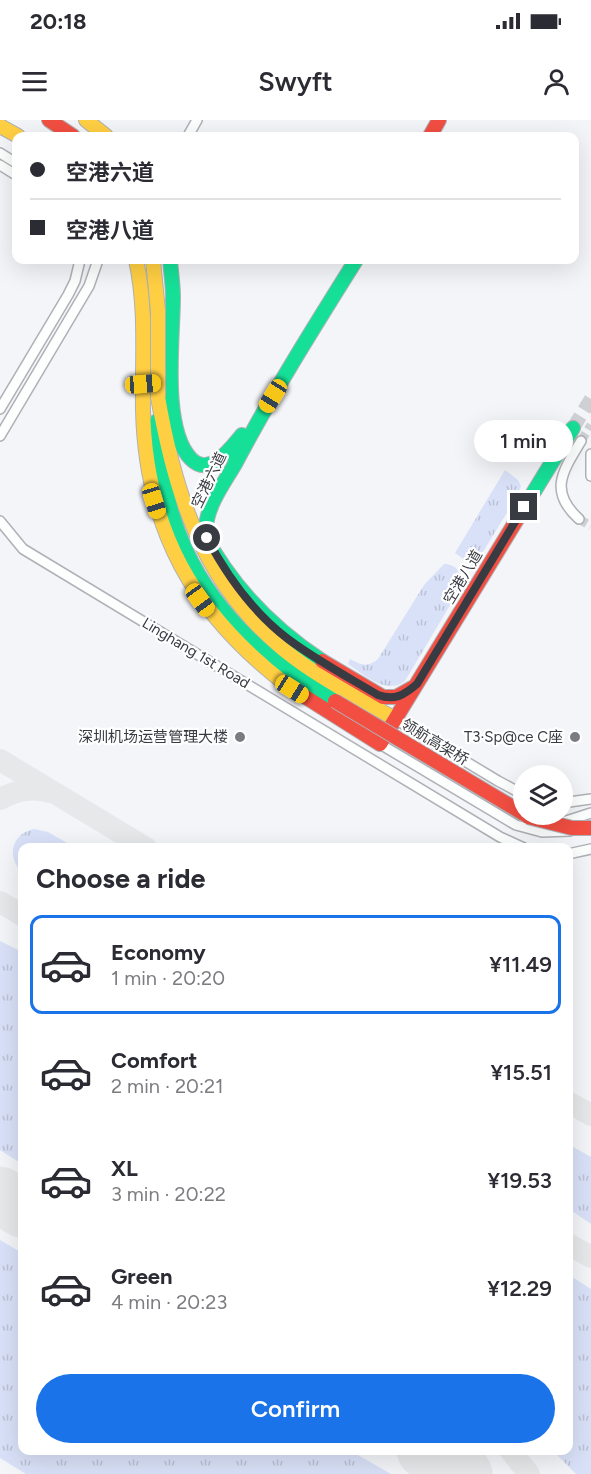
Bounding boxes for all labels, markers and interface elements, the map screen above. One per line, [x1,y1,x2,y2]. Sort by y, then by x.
text: 20:18 [30,8,86,35]
icon: menu [18,65,51,98]
text: Swyft [258,65,333,98]
icon: person [540,65,573,98]
text: 空港六道 [66,159,154,186]
text: 空港八道 [66,217,154,244]
car [124,374,162,394]
car [256,376,290,416]
callout: 1 min [474,420,574,462]
text: 1 min [500,429,547,453]
street label: 空港六道 [188,449,230,511]
car [140,481,168,521]
route end [510,493,537,520]
route start [193,524,220,551]
street label: 空港八道 [440,547,486,607]
car [182,580,218,620]
street label: Linghang 1st Road [139,614,253,692]
car [272,672,312,706]
street label: 领航高架桥 [398,715,472,769]
place label: 深圳机场运营管理大楼 [78,728,228,746]
place label: T3·Sp@ce C座 [464,728,563,746]
marker: 深圳机场运营管理大楼 [233,730,247,744]
marker: T3·Sp@ce C座 [568,730,582,744]
map controls [513,765,573,825]
button: layers [513,765,573,825]
text: Choose a ride [36,862,205,895]
icon: car [39,938,93,992]
text: Economy [111,939,206,966]
text: ¥11.49 [489,951,552,978]
text: 1 min · 20:20 [111,966,225,990]
icon: car [39,1046,93,1100]
text: Comfort [111,1047,197,1074]
text: ¥15.51 [490,1059,552,1086]
text: 2 min · 20:21 [111,1074,223,1098]
icon: car [39,1154,93,1208]
text: XL [111,1155,138,1182]
text: ¥19.53 [488,1167,552,1194]
text: 3 min · 20:22 [111,1182,226,1206]
icon: car [39,1262,93,1316]
text: Green [111,1263,173,1290]
text: ¥12.29 [487,1275,552,1302]
text: 4 min · 20:23 [111,1290,227,1314]
button: Confirm [36,1374,555,1443]

